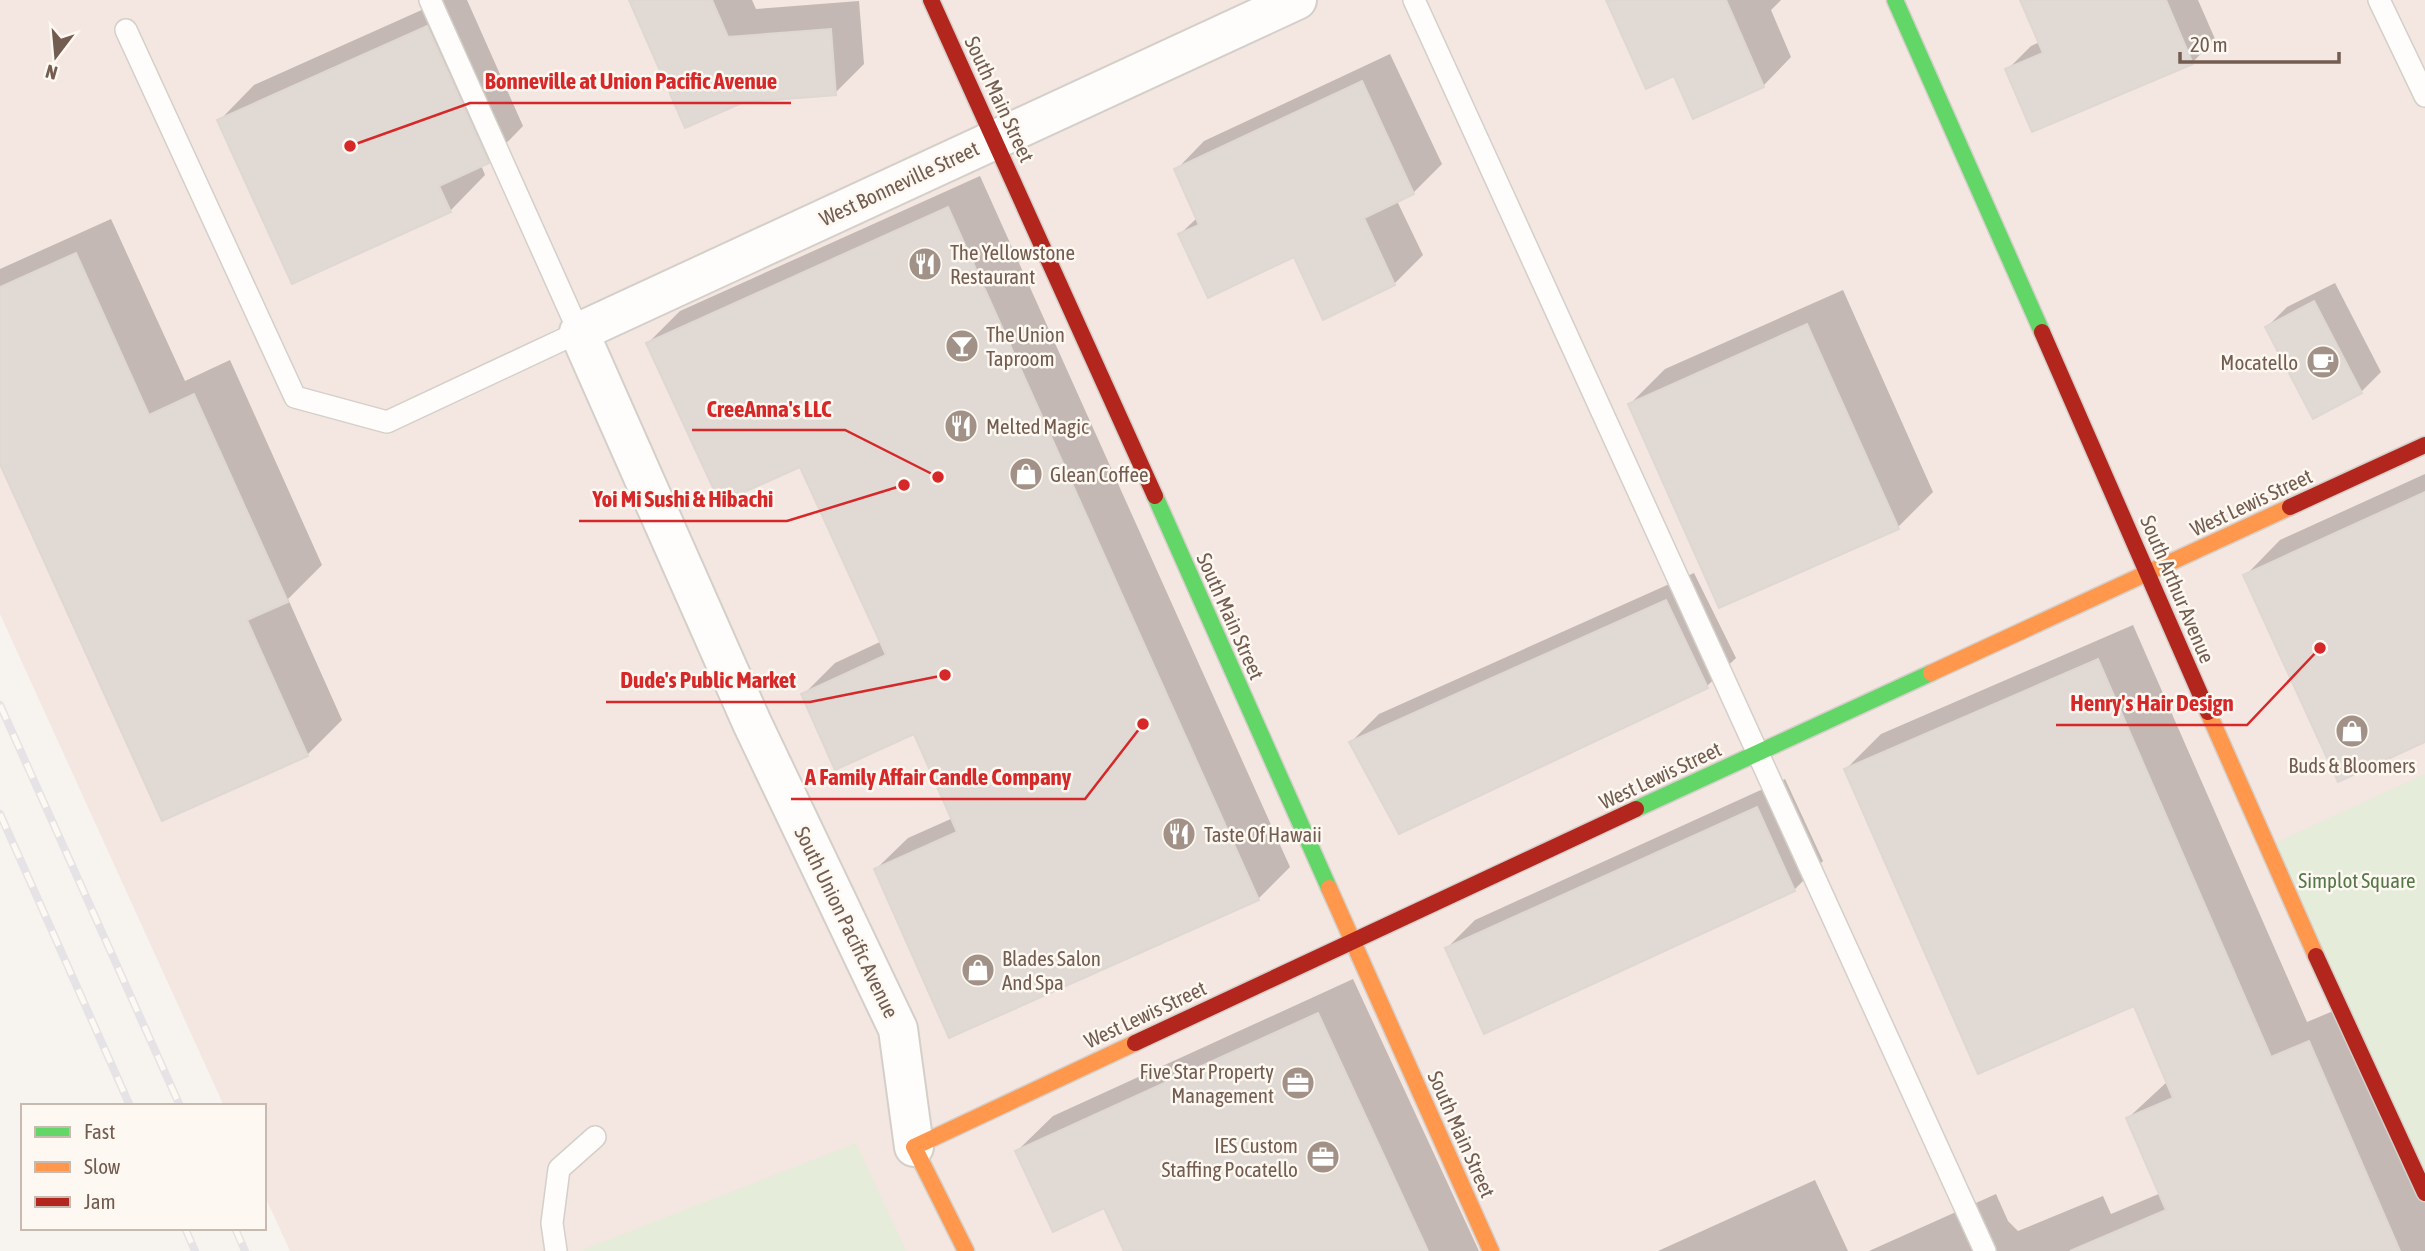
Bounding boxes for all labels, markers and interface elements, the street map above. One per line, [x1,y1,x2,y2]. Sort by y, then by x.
north arrow [21,21,91,91]
scale bar [2180,21,2339,65]
street label: South Main Street [960,32,1040,166]
text: 20 m [2190,32,2228,56]
callout: Bonneville at Union Pacific Avenue [470,59,791,103]
text: N [43,60,60,84]
text: Bonneville at Union Pacific Avenue [485,68,777,94]
street label: West Bonneville Street [816,136,982,230]
place label: The Yellowstone Restaurant [950,240,1075,288]
restaurant icon: The Yellowstone Restaurant [906,245,944,283]
place label: The Union Taproom [986,322,1065,370]
bar icon: The Union Taproom [943,327,981,365]
cafe icon: Mocatello [2304,343,2342,381]
place label: Mocatello [2220,350,2298,374]
callout: CreeAnna's LLC [692,386,845,430]
text: CreeAnna's LLC [707,396,832,422]
restaurant icon: Melted Magic [942,407,980,445]
place label: Melted Magic [986,414,1089,438]
shop icon: Glean Coffee [1007,455,1045,493]
place label: Glean Coffee [1050,462,1149,486]
street label: West Lewis Street [2186,463,2316,541]
callout: Yoi Mi Sushi & Hibachi [579,477,787,521]
text: Yoi Mi Sushi & Hibachi [592,486,773,512]
street label: South Arthur Avenue [2136,512,2220,666]
street label: South Main Street [1192,549,1270,683]
callout: Dude's Public Market [606,658,810,702]
text: Dude's Public Market [620,667,796,693]
callout: Henry's Hair Design [2056,681,2247,725]
text: Henry's Hair Design [2070,690,2234,716]
shop icon: Buds & Bloomers [2333,712,2371,750]
street label: West Lewis Street [1595,736,1725,814]
place label: Buds & Bloomers [2288,753,2416,777]
callout: A Family Affair Candle Company [791,755,1085,799]
text: A Family Affair Candle Company [804,764,1072,790]
restaurant icon: Taste Of Hawaii [1160,815,1198,853]
street label: South Union Pacific Avenue [790,822,904,1022]
place label: Taste Of Hawaii [1204,822,1322,846]
park label: Simplot Square [2298,868,2416,892]
place label: Blades Salon And Spa [1002,946,1101,994]
shop icon: Blades Salon And Spa [959,951,997,989]
street label: West Lewis Street [1080,975,1210,1053]
place label: Five Star Property Management [1140,1059,1274,1107]
office icon: Five Star Property Management [1279,1064,1317,1102]
street label: South Main Street [1423,1067,1501,1201]
legend [21,1104,266,1230]
text: Fast [84,1119,115,1143]
place label: IES Custom Staffing Pocatello [1161,1133,1298,1181]
office icon: IES Custom Staffing Pocatello [1304,1138,1342,1176]
text: Slow [84,1154,121,1178]
text: Jam [84,1189,116,1213]

